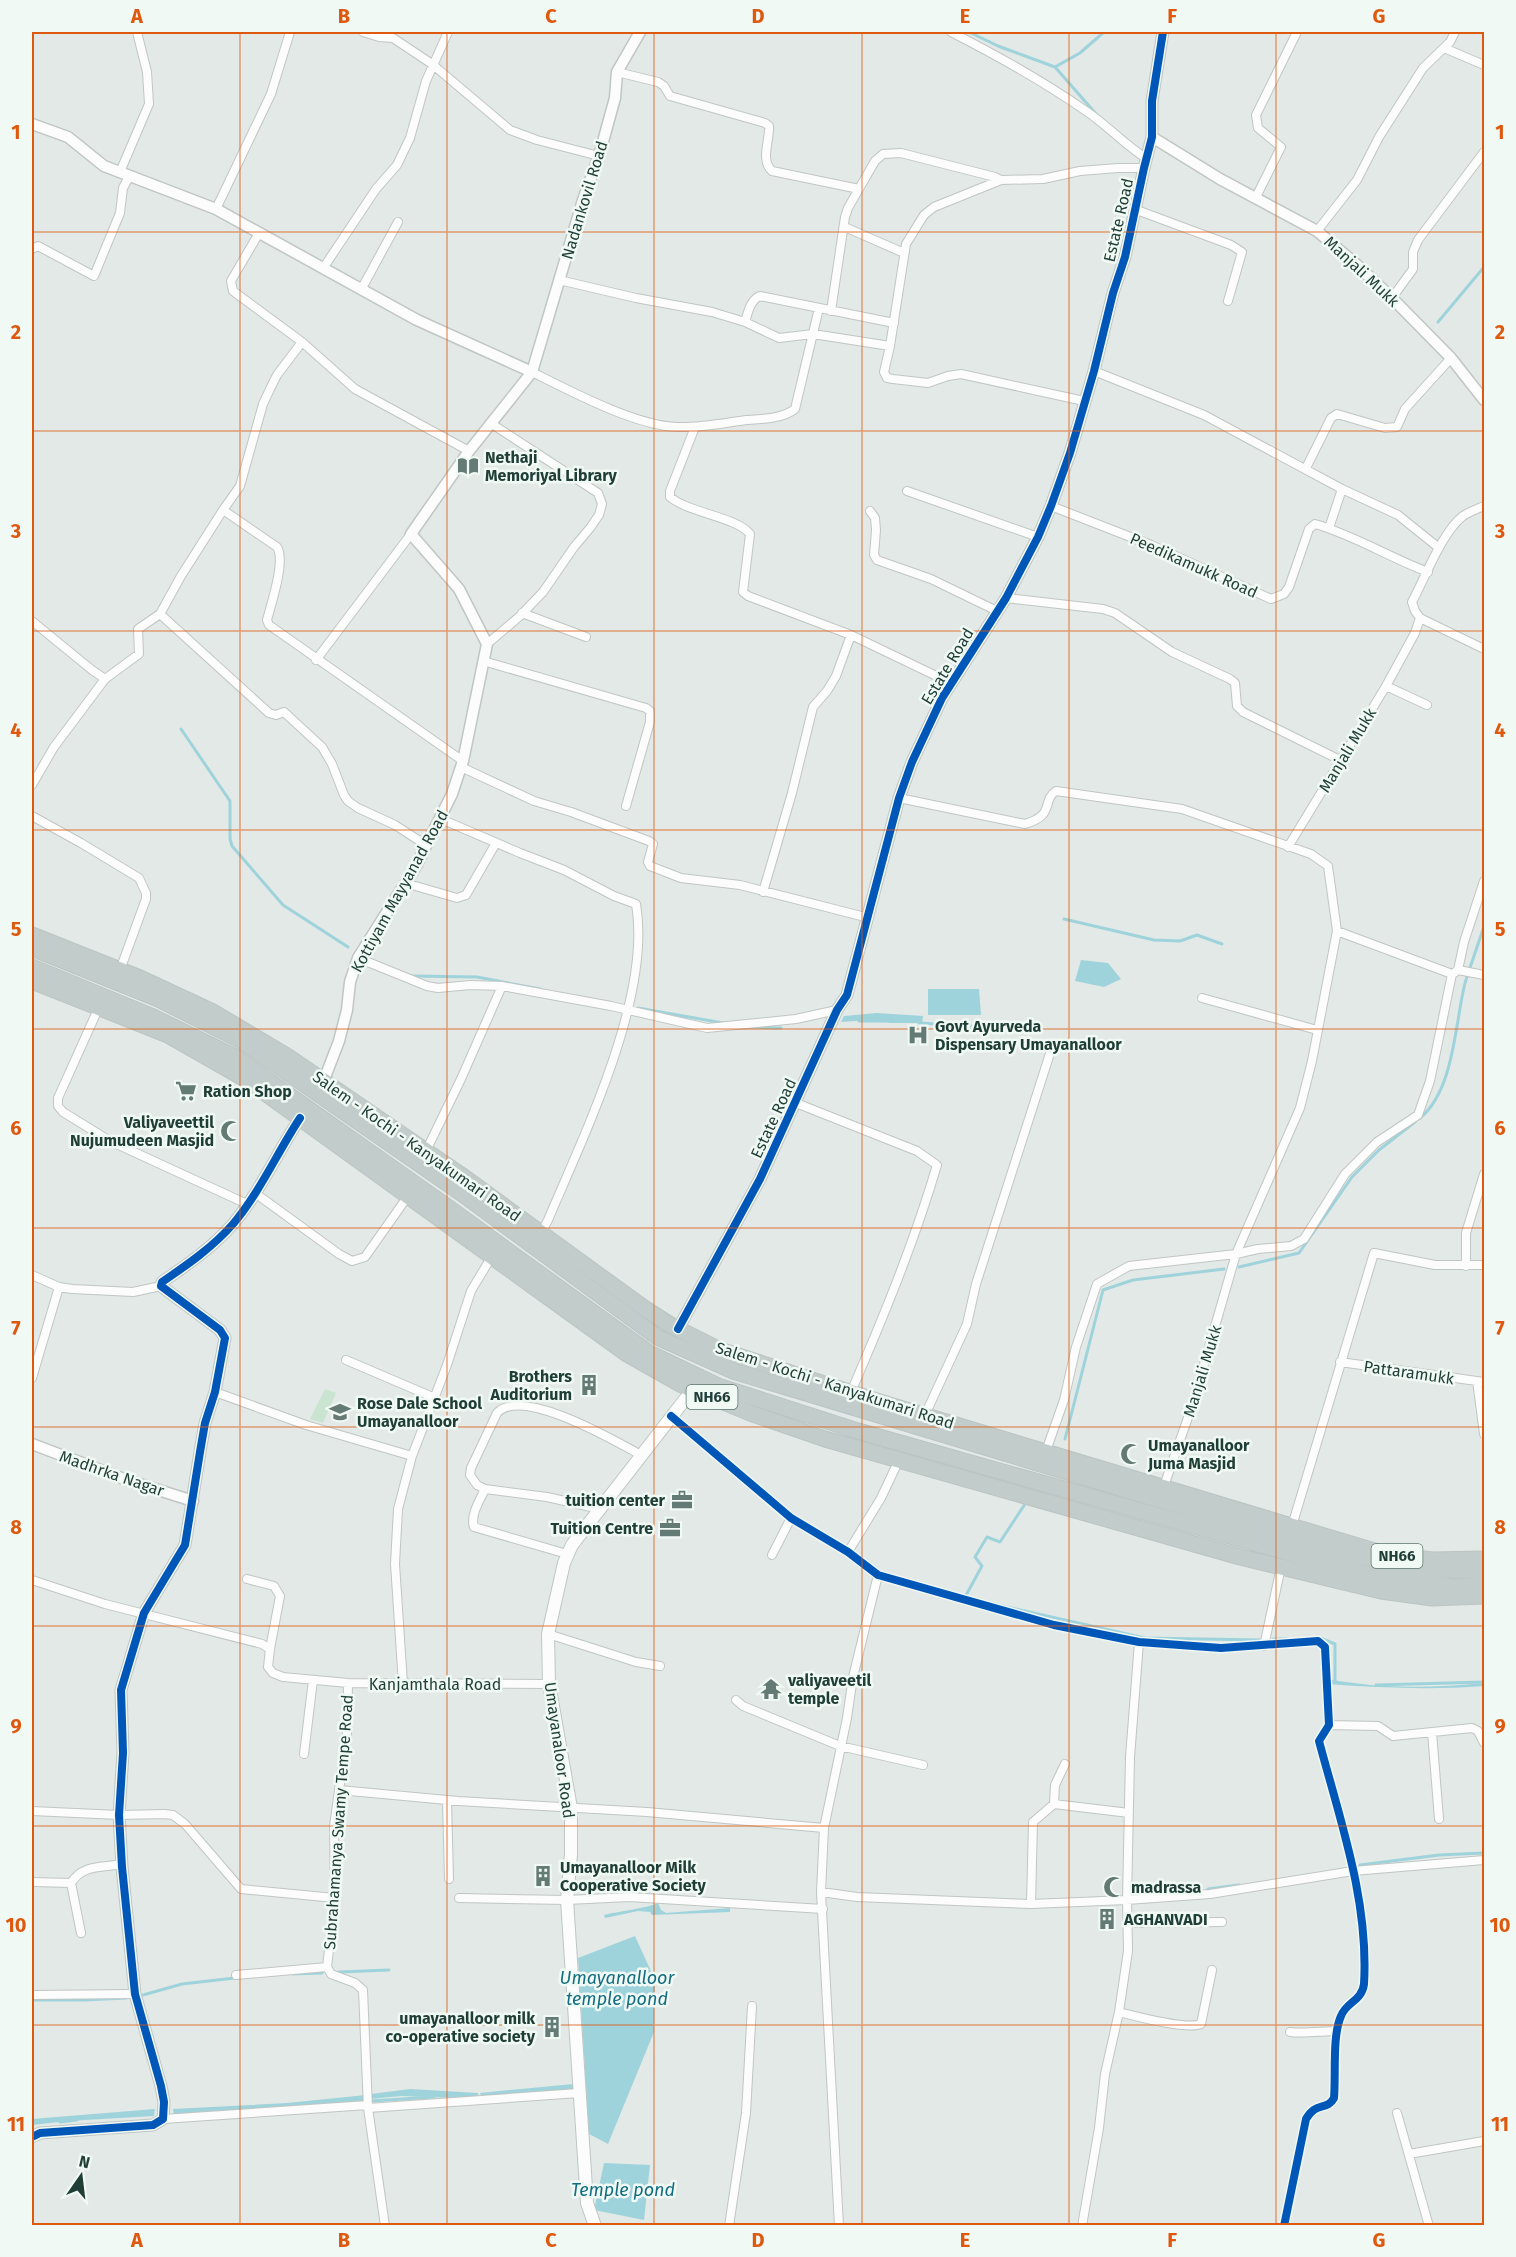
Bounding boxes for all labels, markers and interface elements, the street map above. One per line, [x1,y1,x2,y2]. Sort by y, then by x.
text: A [130,4,144,28]
text: B [338,4,350,28]
text: C [545,4,557,28]
text: D [751,4,765,28]
text: E [960,4,970,28]
text: F [1167,4,1177,28]
text: G [1373,4,1385,28]
text: 1 [11,120,21,144]
text: 1 [1495,120,1505,144]
street label: Nadankovil Road [557,139,612,262]
street label: Estate Road [1100,176,1137,264]
street label: Manjali Mukk [1320,232,1404,311]
text: 2 [11,320,21,344]
text: 2 [1495,320,1505,344]
place label: Nethaji Memoriyal Library [485,448,618,485]
library icon: Nethaji Memoriyal Library [456,454,480,478]
text: 3 [10,519,21,543]
text: 3 [1494,519,1505,543]
street label: Peedikamukk Road [1127,529,1260,602]
street label: Estate Road [917,625,978,708]
street label: Manjali Mukk [1315,704,1380,796]
text: 4 [10,718,22,742]
text: 4 [1494,718,1506,742]
street label: Kottiyam Mayyanad Road [347,807,452,976]
text: 5 [11,917,22,941]
text: 5 [1495,917,1506,941]
place label: Govt Ayurveda Dispensary Umayanalloor [935,1017,1122,1054]
hospital icon: Govt Ayurveda Dispensary Umayanalloor [906,1023,930,1047]
street label: Salem - Kochi - Kanyakumari Road [309,1067,524,1226]
street label: Estate Road [747,1075,800,1161]
supermarket icon: Ration Shop [174,1079,198,1103]
place label: Ration Shop [203,1082,292,1101]
place label: Valiyaveettil Nujumudeen Masjid [70,1113,214,1150]
text: 6 [10,1116,22,1140]
text: 6 [1494,1116,1506,1140]
mosque icon: Valiyaveettil Nujumudeen Masjid [219,1119,243,1143]
text: 7 [11,1316,21,1340]
text: 7 [1495,1316,1505,1340]
street label: Manjali Mukk [1179,1322,1226,1419]
street label: Salem - Kochi - Kanyakumari Road [713,1338,956,1433]
street label: Pattaramukk [1363,1357,1456,1388]
place label: Brothers Auditorium [489,1367,572,1404]
building icon: Brothers Auditorium [577,1373,601,1397]
road number: NH66 [686,1385,738,1409]
place label: Rose Dale School Umayanalloor [357,1394,482,1431]
school or university icon: Rose Dale School Umayanalloor [328,1400,352,1424]
place label: Umayanalloor Juma Masjid [1147,1436,1250,1473]
mosque icon: Umayanalloor Juma Masjid [1119,1442,1143,1466]
street label: Madhrka Nagar [57,1447,167,1501]
office icon: tuition center [670,1488,694,1512]
place label: tuition center [566,1491,666,1510]
text: 8 [10,1515,22,1539]
text: 8 [1494,1515,1506,1539]
office icon: Tuition Centre [658,1516,682,1540]
place label: Tuition Centre [550,1519,653,1538]
road number: NH66 [1372,1544,1422,1568]
place label: valiyaveetil temple [787,1671,872,1708]
street label: Kanjamthala Road [369,1675,501,1694]
temple icon: valiyaveetil temple [759,1677,783,1701]
street label: Umayanaloor Road [541,1681,578,1820]
street label: Subrahamanya Swamy Tempe Road [320,1694,357,1950]
text: 9 [10,1714,22,1738]
text: 9 [1494,1714,1506,1738]
place label: Umayanalloor Milk Cooperative Society [560,1858,707,1895]
building icon: Umayanalloor Milk Cooperative Society [531,1864,555,1888]
mosque icon: madrassa [1102,1875,1126,1899]
place label: madrassa [1131,1878,1202,1897]
building icon: AGHANVADI [1095,1907,1119,1931]
place label: AGHANVADI [1123,1910,1208,1929]
text: 10 [6,1913,26,1937]
text: 10 [1490,1913,1510,1937]
water label: Umayanalloor temple pond [560,1967,676,2010]
place label: umayanalloor milk co-operative society [386,2009,536,2046]
building icon: umayanalloor milk co-operative society [540,2015,564,2039]
text: 11 [7,2112,25,2136]
text: 11 [1491,2112,1509,2136]
north arrow [51,2146,111,2206]
text: N [77,2151,92,2172]
water label: Temple pond [571,2179,675,2201]
text: A [130,2228,144,2252]
text: B [338,2228,350,2252]
text: C [545,2228,557,2252]
text: D [751,2228,765,2252]
text: E [960,2228,970,2252]
text: F [1167,2228,1177,2252]
text: G [1373,2228,1385,2252]

